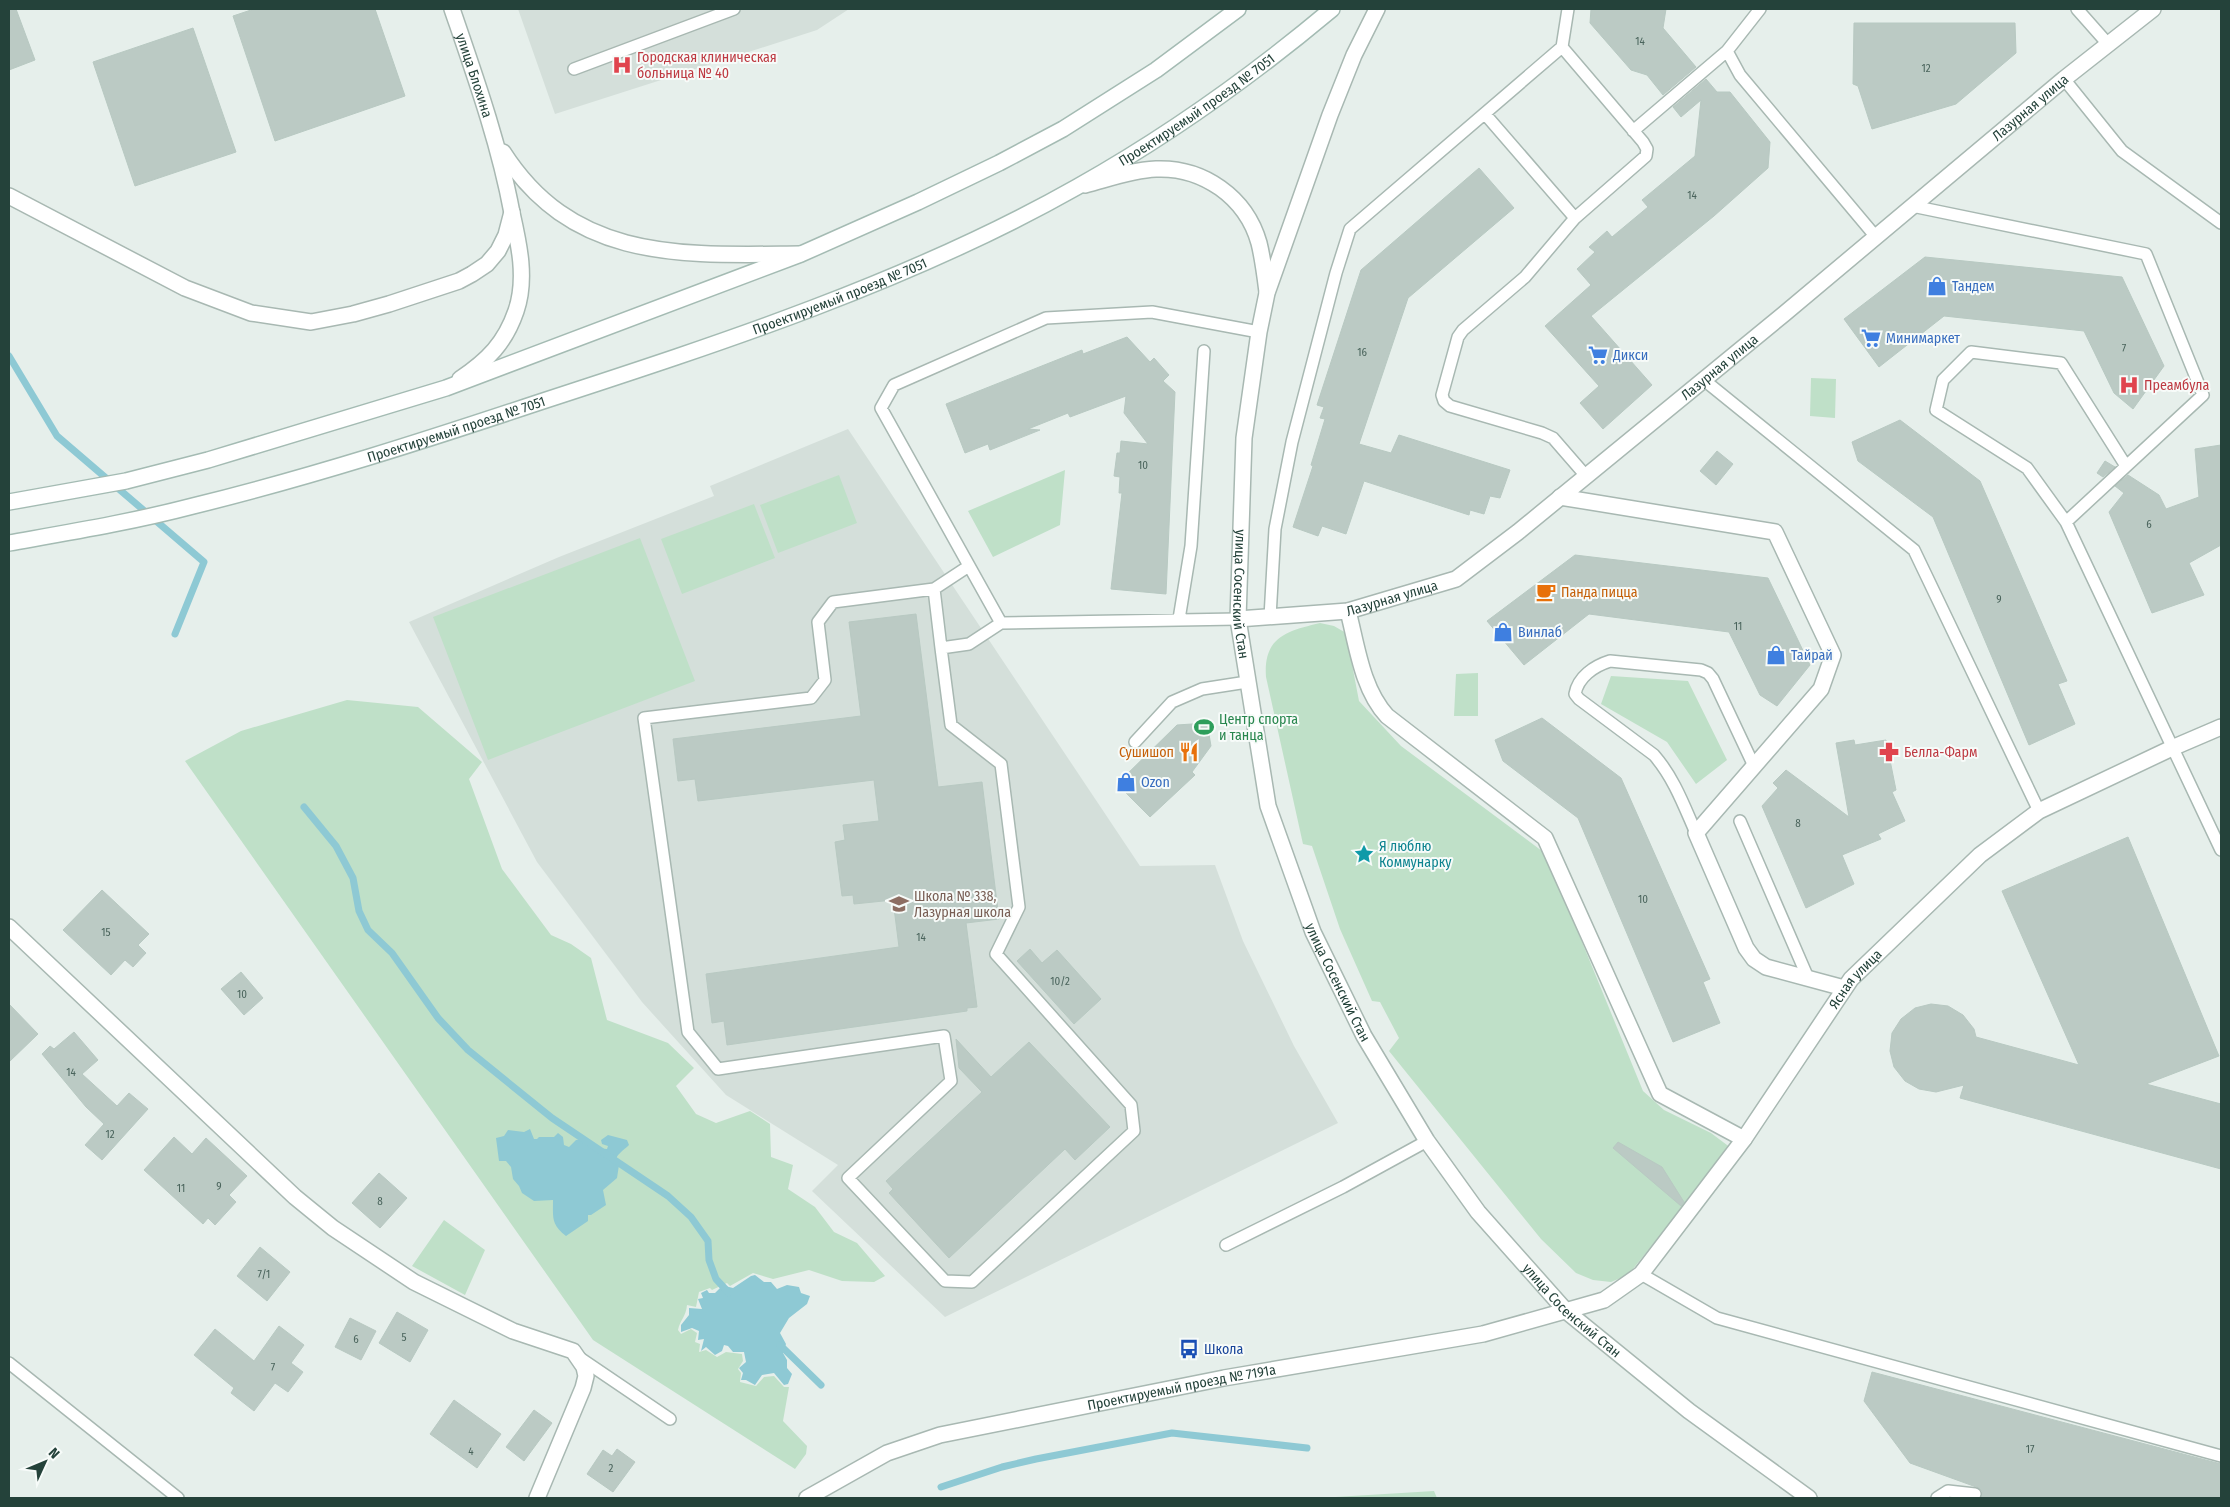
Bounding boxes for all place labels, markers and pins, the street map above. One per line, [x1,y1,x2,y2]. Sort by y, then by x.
place label: Городская клиническая больница № 40 [637,49,777,82]
hospital icon: Городская клиническая больница № 40 [611,54,633,76]
shop icon: Тандем [1926,275,1948,297]
place label: Тандем [1952,278,1995,295]
supermarket icon: Минимаркет [1860,327,1882,349]
place label: Минимаркет [1886,330,1960,347]
supermarket icon: Дикси [1587,344,1609,366]
place label: Дикси [1612,347,1648,364]
hospital icon: Преамбула [2118,374,2140,396]
place label: Преамбула [2144,377,2210,394]
cafe icon: Панда пицца [1535,581,1557,603]
place label: Панда пицца [1561,584,1638,601]
shop icon: Винлаб [1492,621,1514,643]
place label: Винлаб [1518,624,1562,641]
shop icon: Тайрай [1765,644,1787,666]
place label: Тайрай [1791,647,1833,664]
place label: Центр спорта и танца [1219,711,1298,744]
sports icon: Центр спорта и танца [1193,716,1215,738]
restaurant icon: Сушишоп [1178,741,1200,763]
pharmacy icon: Белла-Фарм [1878,741,1900,763]
place label: Сушишоп [1119,744,1174,761]
place label: Белла-Фарм [1904,744,1977,761]
shop icon: Ozon [1115,771,1137,793]
place label: Ozon [1141,774,1170,791]
place label: Я люблю Коммунарку [1379,838,1452,871]
place icon: Я люблю Коммунарку [1353,843,1375,865]
place label: Школа № 338, Лазурная школа [914,888,1011,921]
school or university icon: Школа № 338, Лазурная школа [888,893,910,915]
bus stop icon: Школа [1178,1338,1200,1360]
place label: Школа [1204,1341,1243,1358]

